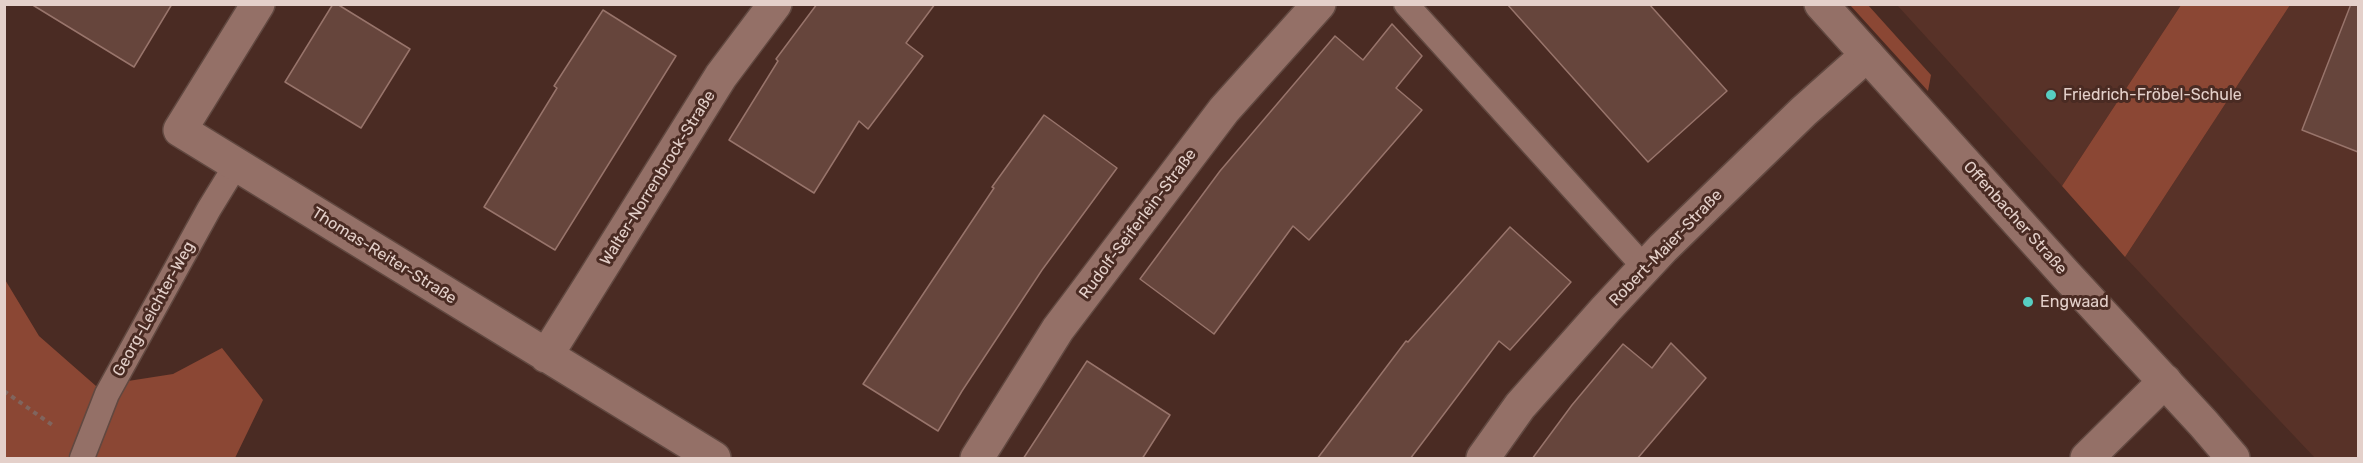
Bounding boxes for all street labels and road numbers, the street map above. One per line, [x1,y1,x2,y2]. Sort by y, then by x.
street label: Walter-Norrenbrock-Straße [596,87,720,269]
street label: Rudolf-Seiferlein-Straße [1075,145,1201,303]
street label: Offenbacher Straße [1959,157,2071,279]
street label: Robert-Maier-Straße [1605,186,1727,310]
street label: Thomas-Reiter-Straße [308,204,460,308]
street label: Georg-Leichter-Weg [109,238,199,380]

